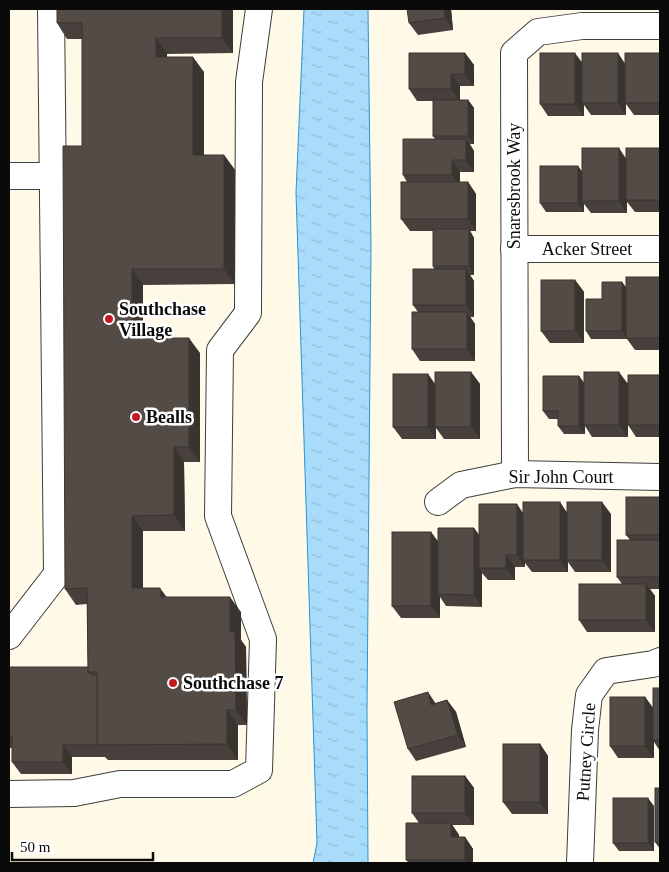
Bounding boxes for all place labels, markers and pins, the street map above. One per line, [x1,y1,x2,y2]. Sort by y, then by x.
place label: Southchase Village [119,299,206,340]
marker: Southchase Village [103,313,115,325]
place label: Bealls [146,407,192,427]
marker: Bealls [130,411,142,423]
place label: Southchase 7 [183,673,284,693]
marker: Southchase 7 [167,677,179,689]

